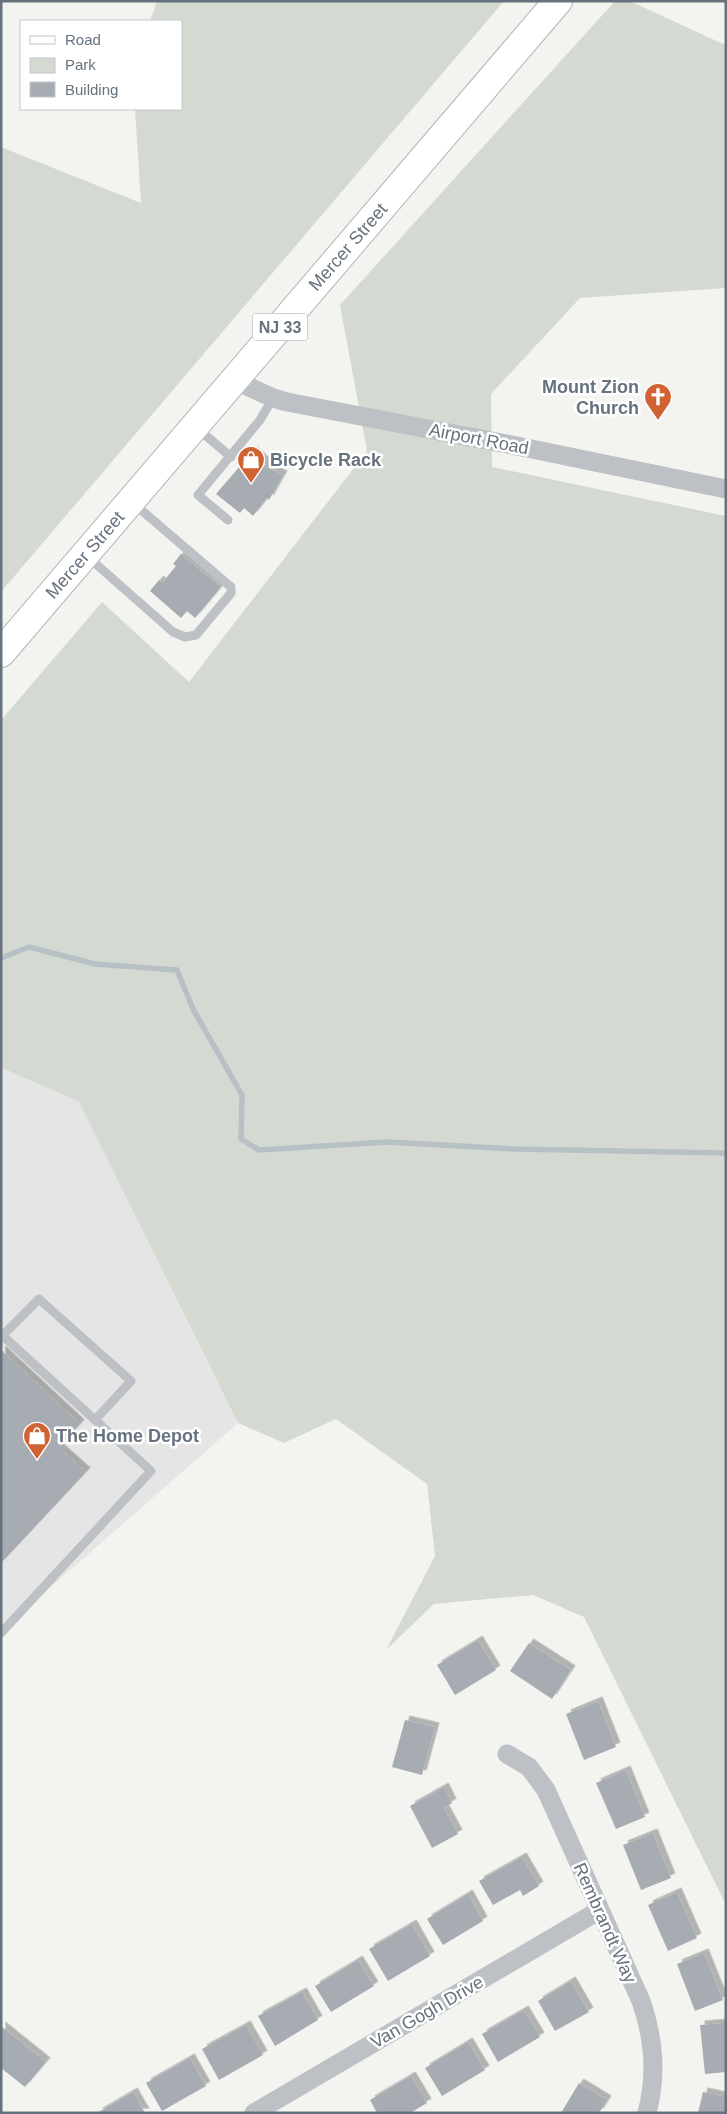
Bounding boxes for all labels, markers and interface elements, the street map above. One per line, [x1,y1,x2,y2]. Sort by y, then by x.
legend [20,20,182,110]
text: Road [65,31,101,48]
text: Park [65,56,96,73]
text: Building [65,81,118,98]
street label: Mercer Street [305,199,391,295]
road number: NJ 33 [252,314,308,341]
place label: Mount Zion Church [542,377,639,418]
church icon: Mount Zion Church [643,382,673,421]
street label: Airport Road [427,420,531,458]
shop icon: Bicycle Rack [236,445,266,484]
place label: Bicycle Rack [270,450,382,470]
street label: Mercer Street [42,507,128,603]
shop icon: The Home Depot [22,1421,52,1460]
place label: The Home Depot [56,1426,199,1446]
street label: Rembrandt Way [570,1860,640,1986]
street label: Van Gogh Drive [367,1972,487,2052]

